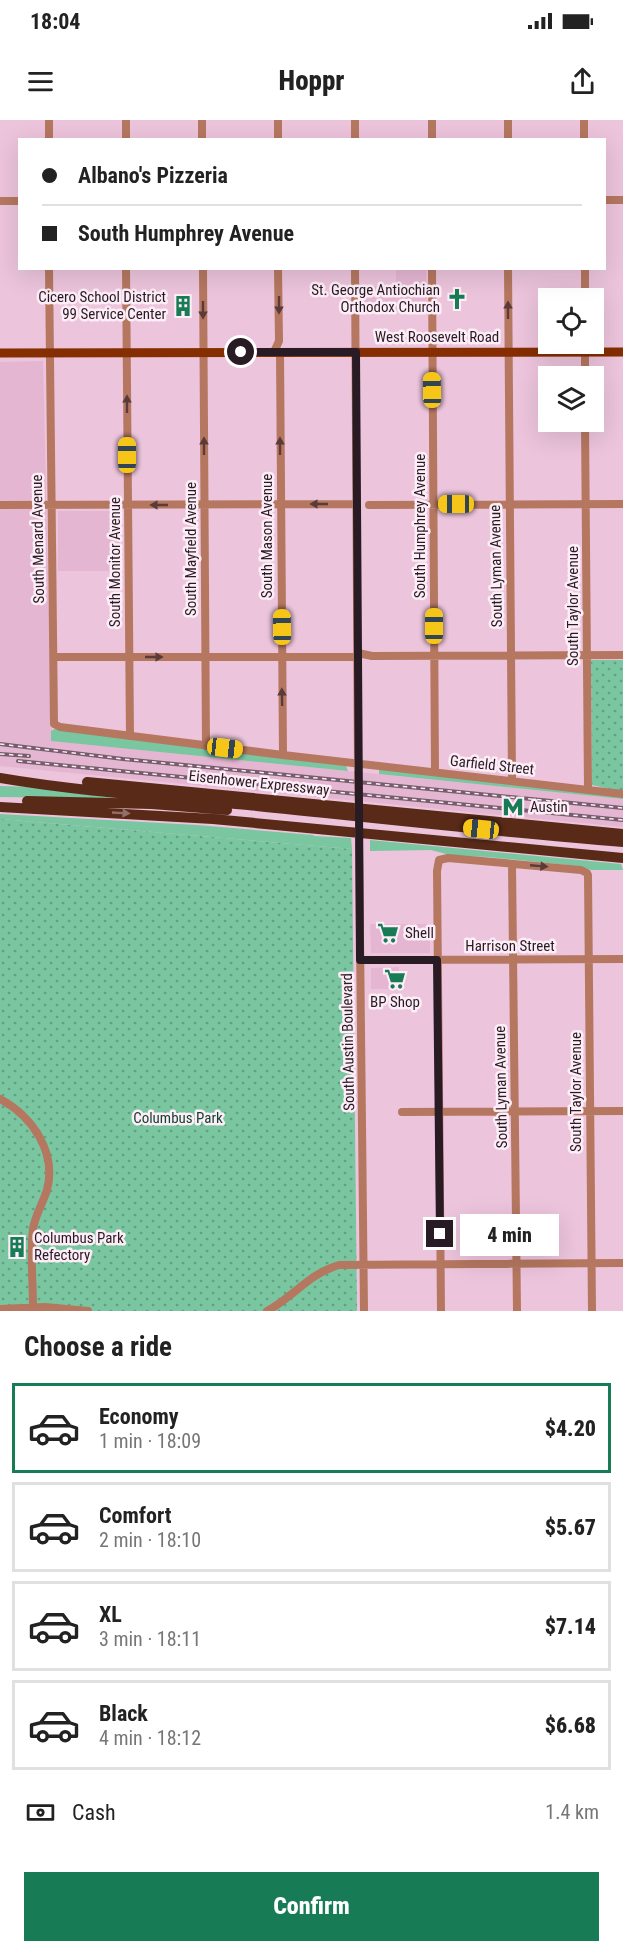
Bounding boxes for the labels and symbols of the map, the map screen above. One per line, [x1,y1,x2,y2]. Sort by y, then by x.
place label: St. George Antiochian Orthodox Church [311,281,440,316]
church icon: St. George Antiochian Orthodox Church [445,287,469,311]
place label: Cicero School District 99 Service Center [38,288,166,323]
building icon: Cicero School District 99 Service Center [171,294,195,318]
one-way arrow [274,295,284,314]
one-way arrow [198,301,208,320]
one-way arrow [503,301,513,320]
street label: West Roosevelt Road [375,328,499,346]
route start [227,338,254,365]
car [423,372,441,408]
one-way arrow [122,395,132,414]
one-way arrow [275,436,285,455]
car [118,437,136,473]
one-way arrow [199,437,208,456]
street label: South Humphrey Avenue [411,454,429,598]
street label: South Menard Avenue [28,474,48,604]
street label: South Mason Avenue [258,474,276,598]
street label: South Mayfield Avenue [182,482,200,616]
car [438,495,474,513]
street label: South Monitor Avenue [106,497,124,627]
one-way arrow [309,499,328,509]
one-way arrow [149,500,168,510]
street label: South Lyman Avenue [486,505,506,627]
street label: South Taylor Avenue [564,546,582,666]
car [425,608,443,644]
car [273,609,291,645]
one-way arrow [145,652,164,662]
one-way arrow [277,687,287,706]
car [206,737,244,759]
street label: Garfield Street [449,752,535,778]
street label: Eisenhower Expressway [188,767,330,799]
metro station icon: Austin [501,795,525,819]
place label: Austin [530,798,568,816]
one-way arrow [112,809,131,818]
car [462,818,500,840]
one-way arrow [529,861,548,871]
supermarket icon: Shell [376,921,400,945]
place label: Shell [405,924,434,942]
street label: Harrison Street [465,937,555,955]
supermarket icon: BP Shop [383,967,407,991]
street label: South Austin Boulevard [338,973,358,1111]
place label: BP Shop [370,993,420,1011]
street label: South Lyman Avenue [491,1026,511,1148]
street label: South Taylor Avenue [567,1032,585,1152]
park label: Columbus Park [133,1109,223,1127]
callout: 4 min [461,1213,560,1255]
route end [426,1220,453,1247]
place label: Columbus Park Refectory [34,1229,124,1264]
building icon: Columbus Park Refectory [5,1235,29,1259]

